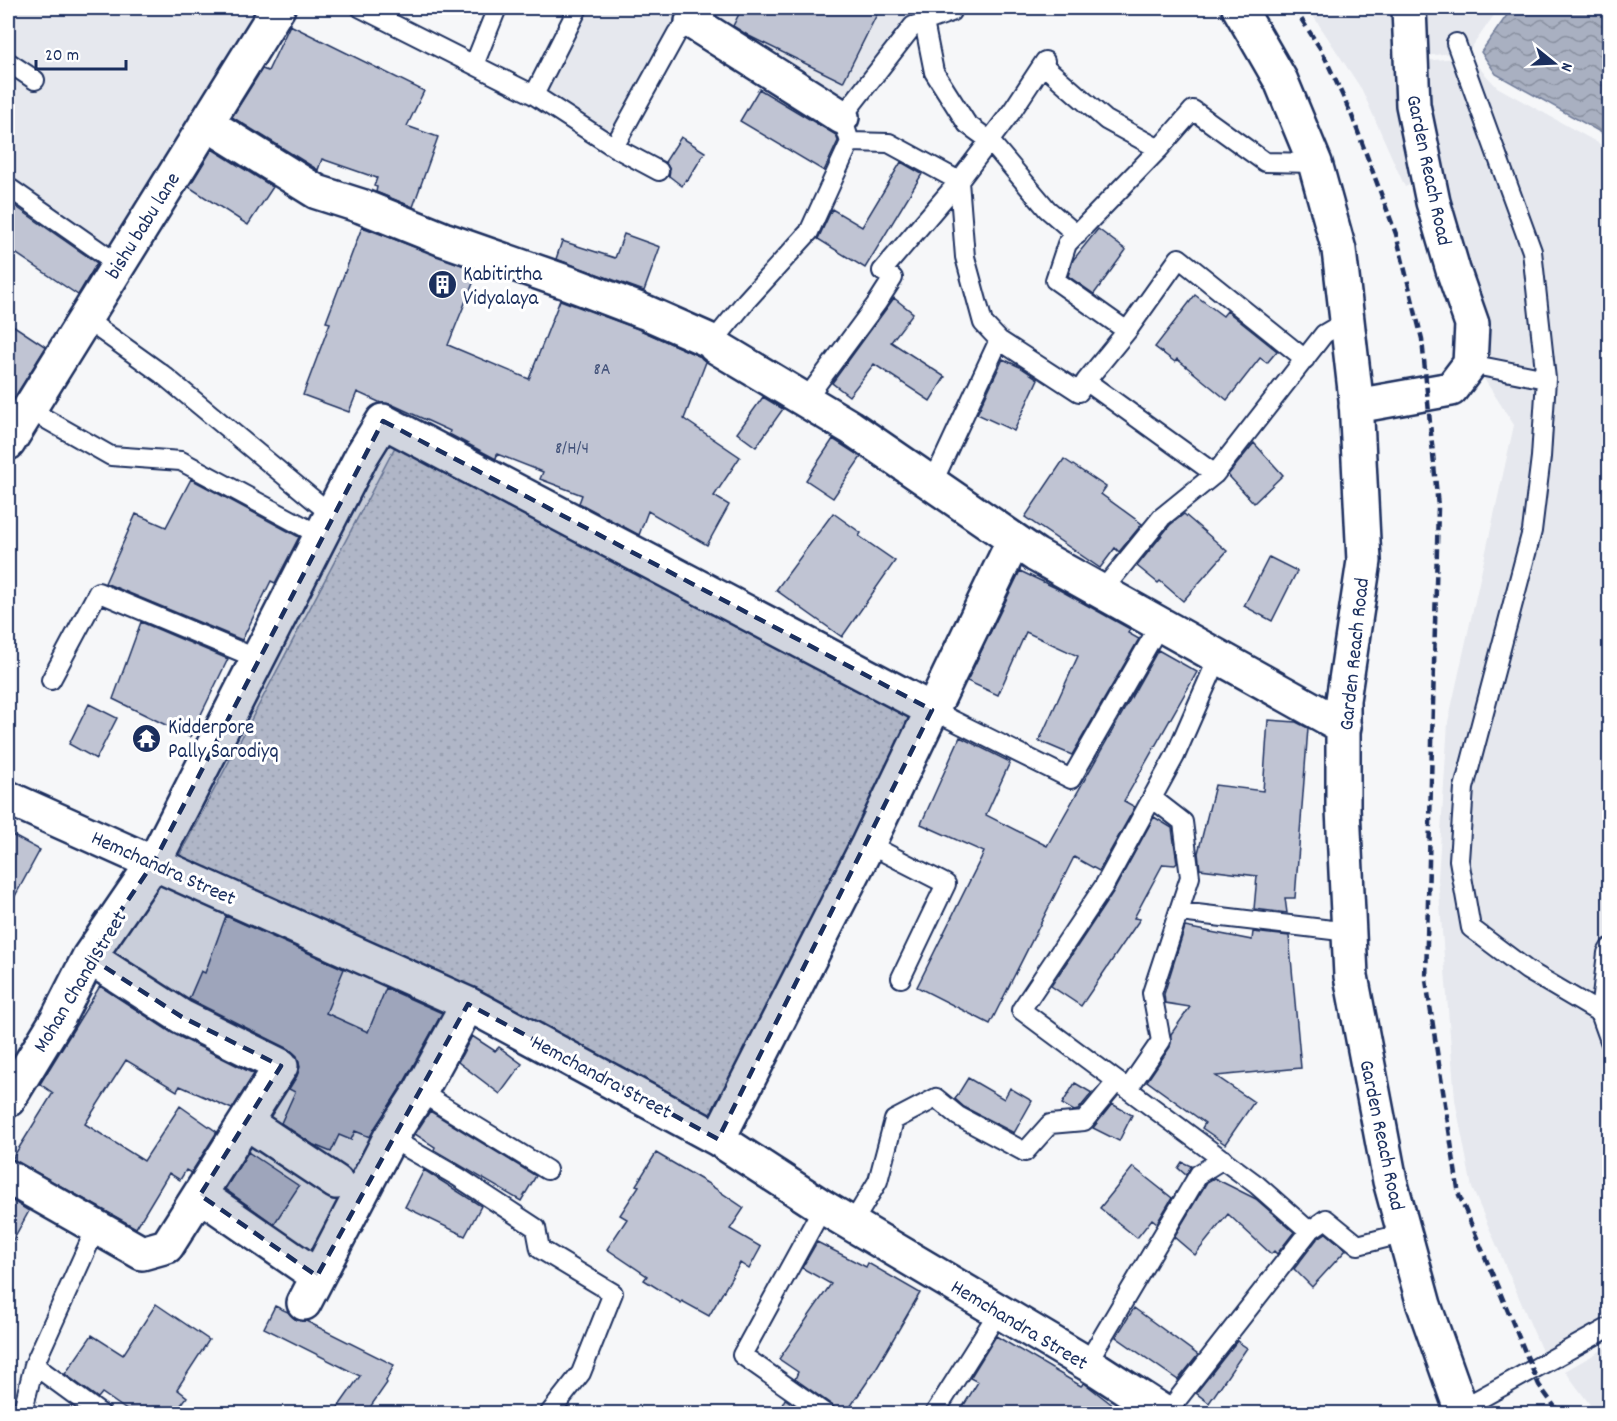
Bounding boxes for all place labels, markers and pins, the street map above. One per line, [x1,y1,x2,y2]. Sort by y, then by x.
place label: Kabitirtha Vidyalaya [463,261,543,315]
building icon: Kabitirtha Vidyalaya [426,269,458,301]
place label: Kidderpore Pally Sarodiyq [168,714,278,768]
temple icon: Kidderpore Pally Sarodiyq [131,722,163,754]

